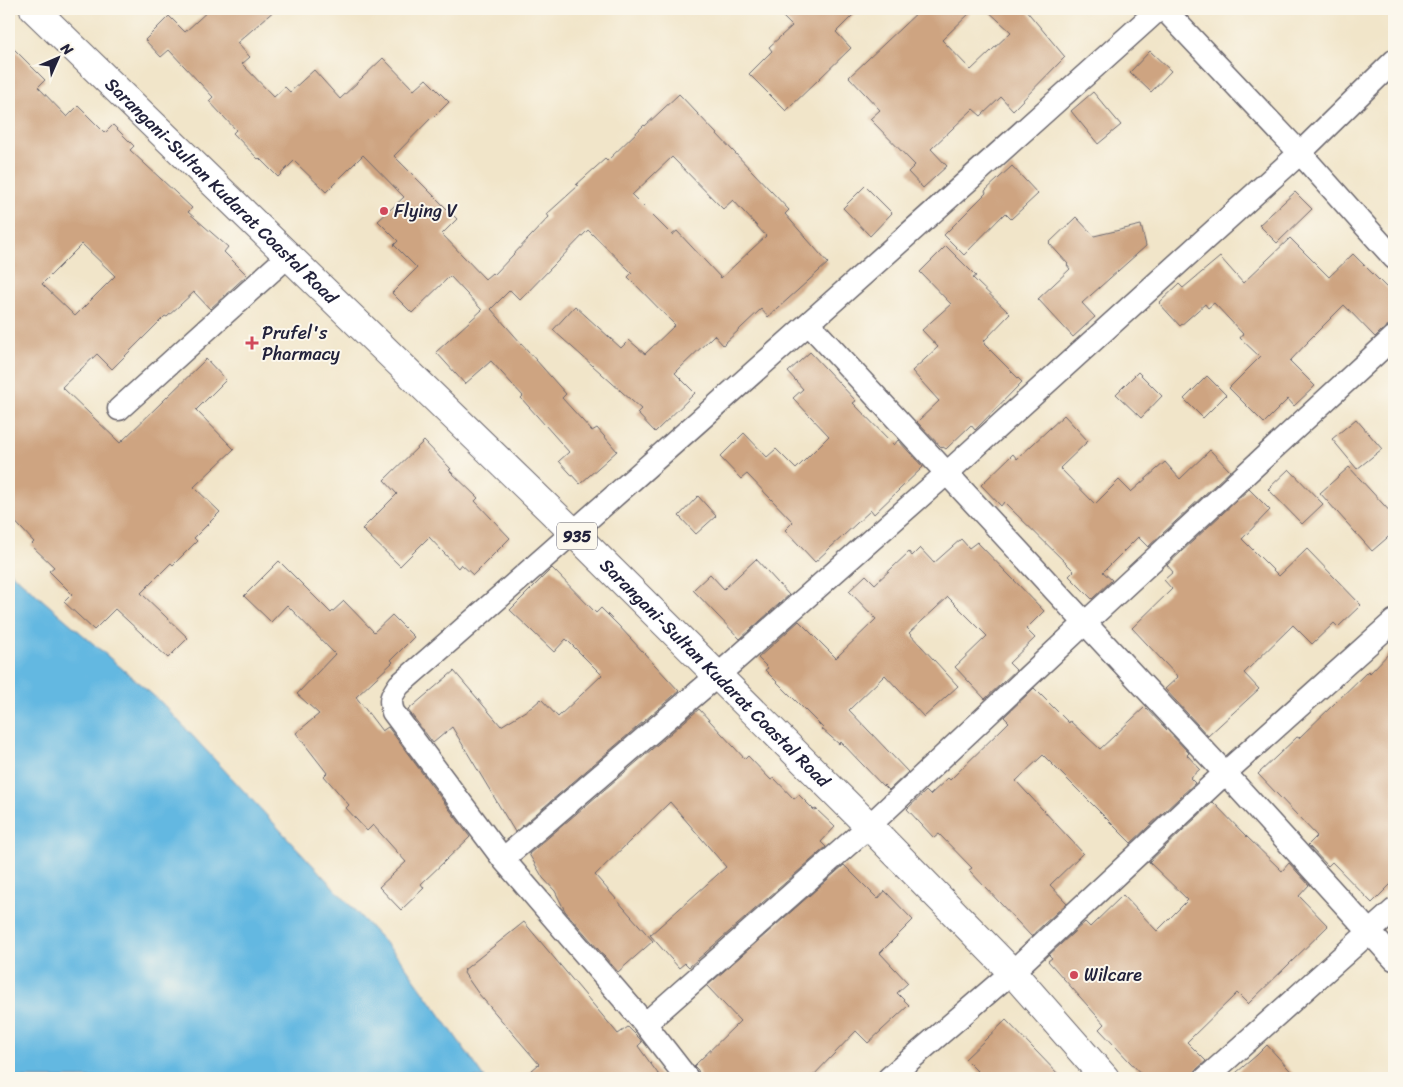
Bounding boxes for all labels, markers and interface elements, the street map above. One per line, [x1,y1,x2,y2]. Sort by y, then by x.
north arrow [32,32,82,82]
text: N [54,36,79,62]
street label: Sarangani-Sultan Kudarat Coastal Road [97,70,347,313]
place label: Flying V [394,195,458,227]
marker: Flying V [378,205,390,217]
place label: Prufel's Pharmacy [262,317,341,370]
marker: Prufel's Pharmacy [246,337,258,349]
road number: 935 [557,522,597,550]
street label: Sarangani-Sultan Kudarat Coastal Road [592,551,839,796]
place label: Wilcare [1084,959,1142,991]
marker: Wilcare [1068,969,1080,981]

